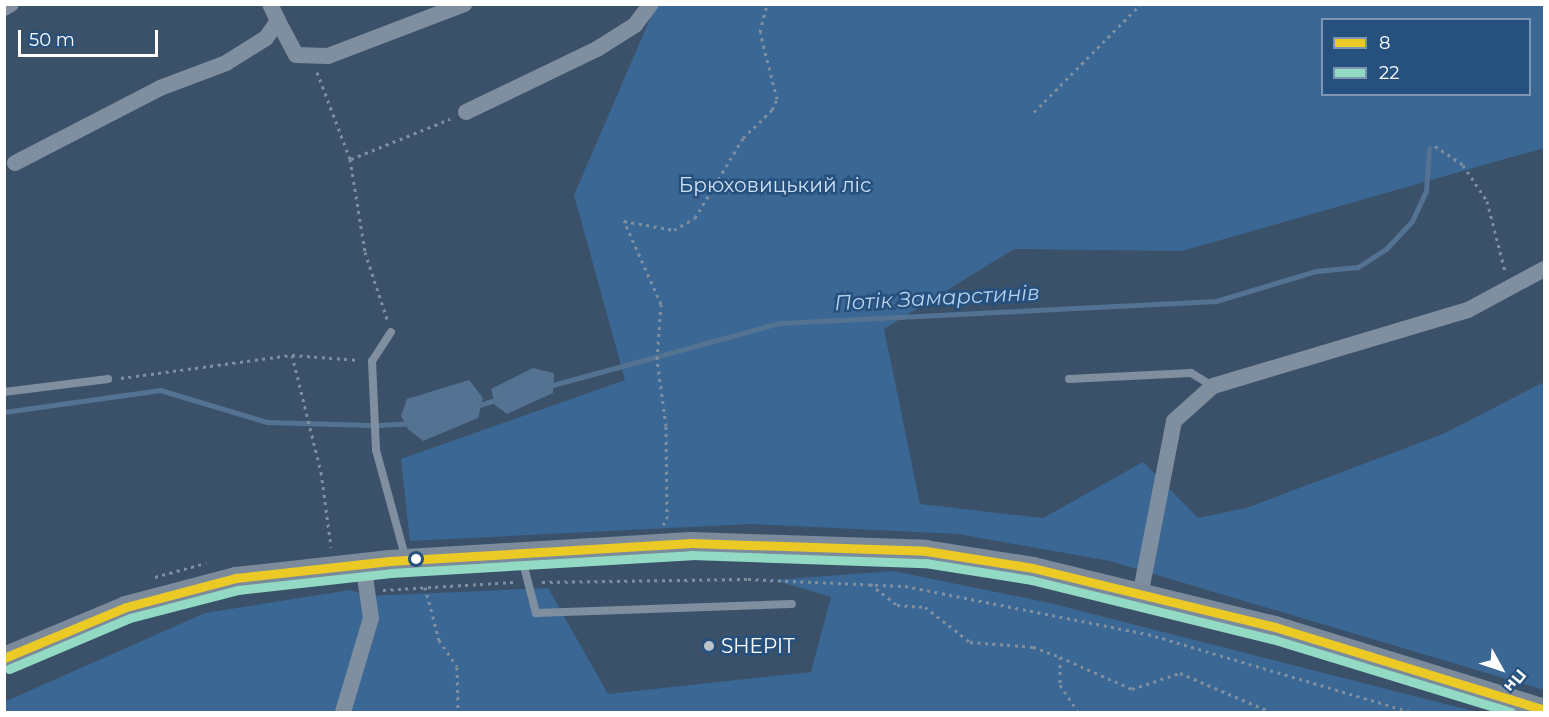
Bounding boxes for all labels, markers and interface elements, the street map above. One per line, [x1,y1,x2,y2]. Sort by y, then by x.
scale bar [21,18,160,56]
legend [1321,18,1531,96]
text: 50 m [29,29,75,51]
text: 8 [1379,32,1390,54]
text: 22 [1379,62,1399,84]
park label: Брюховицький ліс [679,173,871,197]
water label: Потік Замарстинів [834,280,1040,316]
unlabelled marker [410,553,422,565]
place label: SHEPIT [721,634,795,658]
marker: SHEPIT [702,639,716,653]
north arrow [1471,639,1531,699]
text: Пн [1500,666,1530,696]

